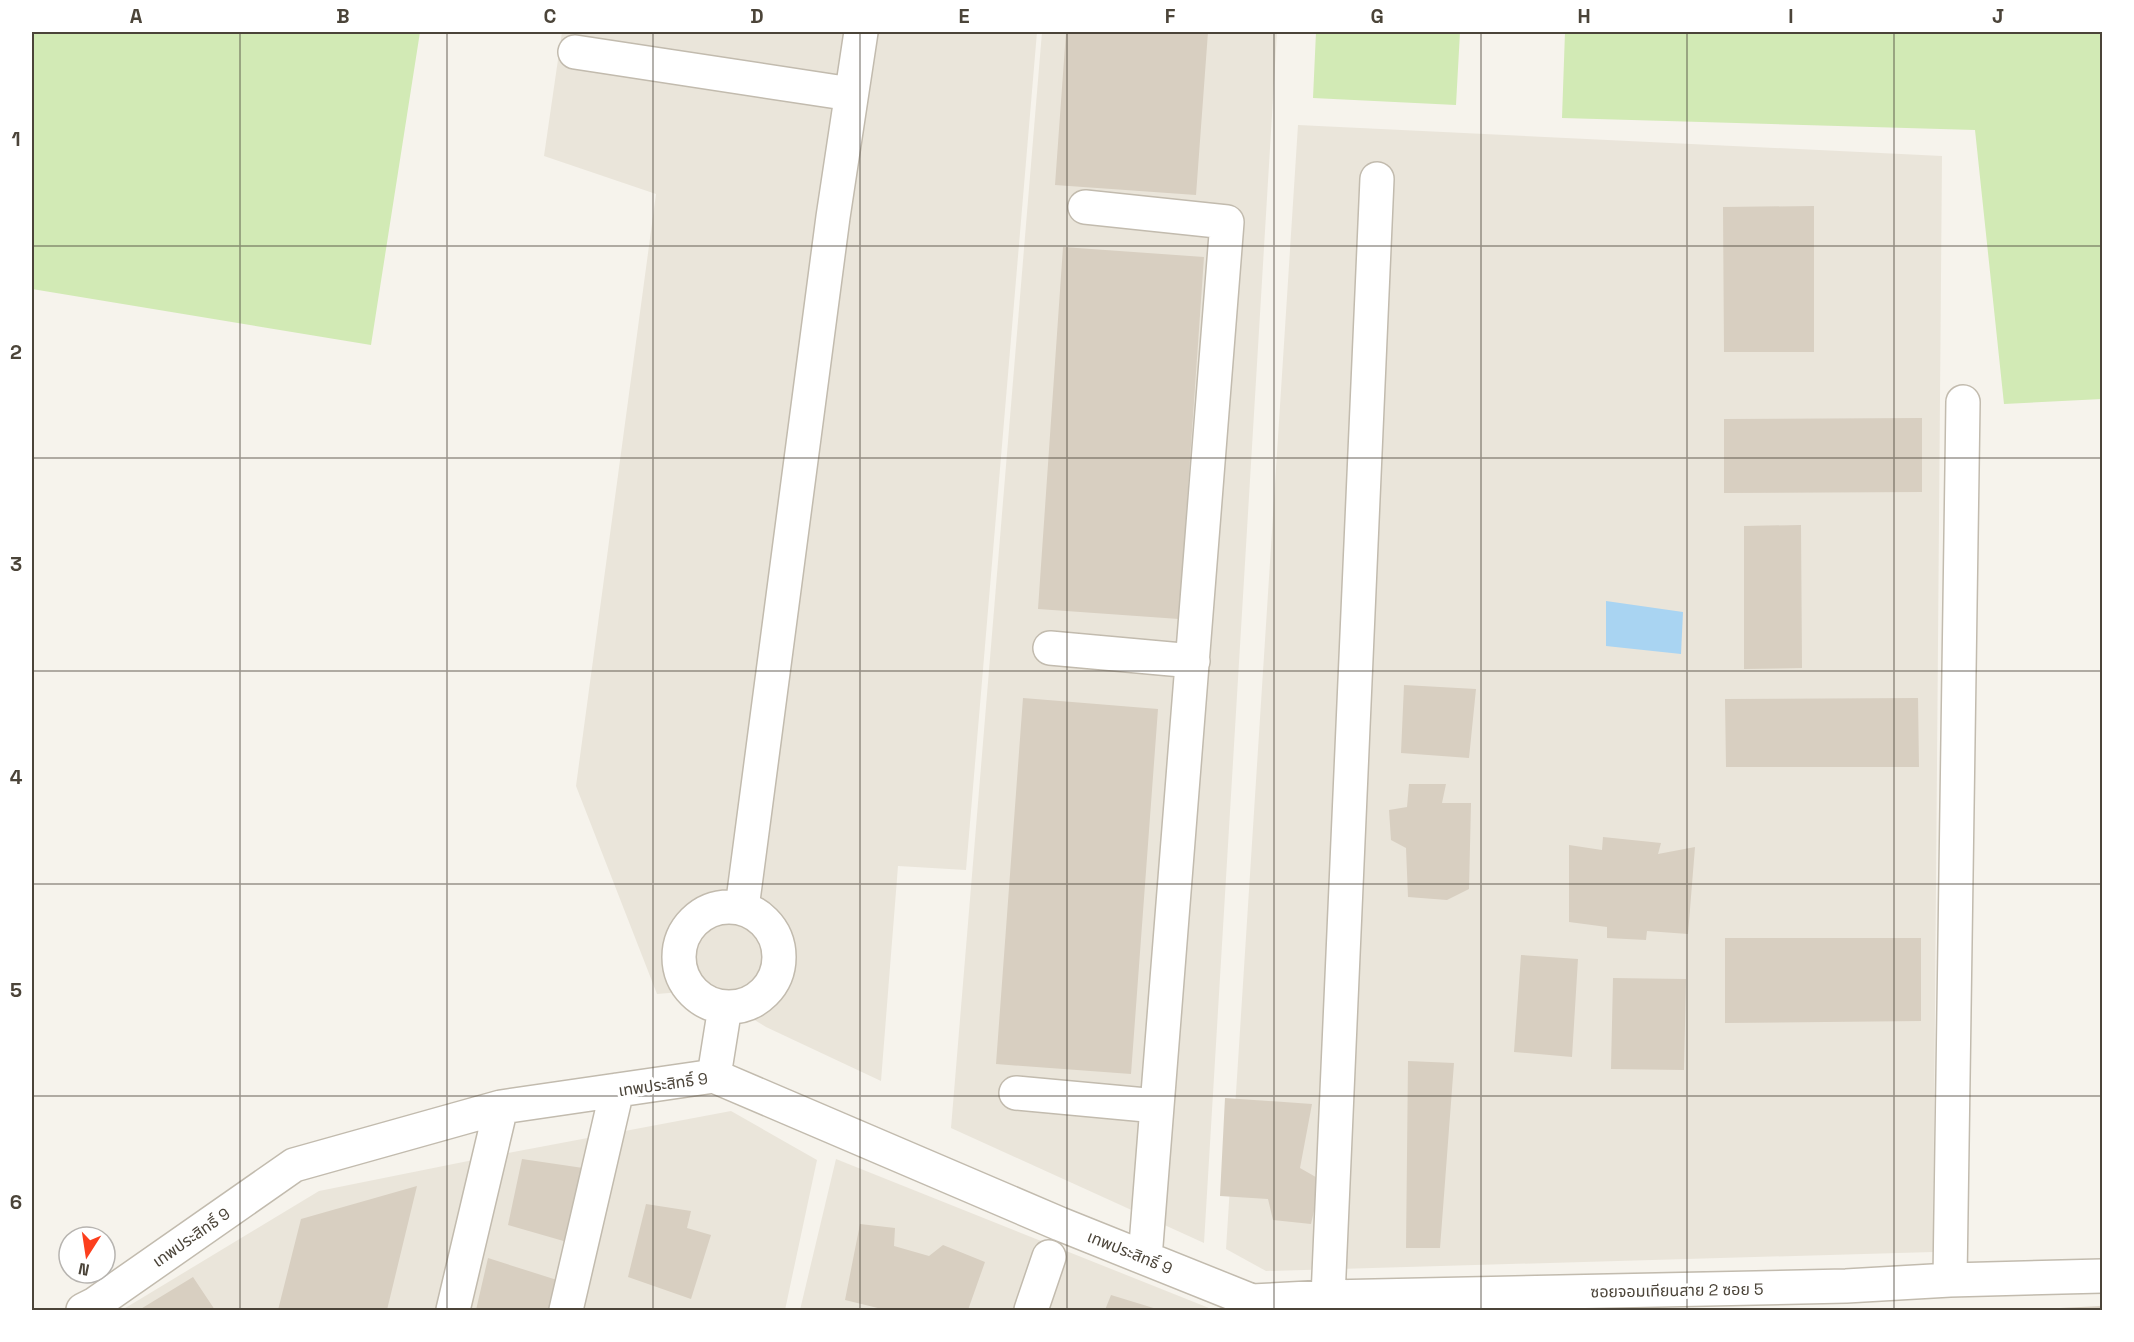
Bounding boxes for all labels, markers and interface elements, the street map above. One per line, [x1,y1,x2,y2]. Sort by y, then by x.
text: A [130,3,143,29]
text: B [336,3,350,29]
text: C [544,3,557,29]
text: D [750,3,764,29]
text: E [958,3,970,29]
text: F [1165,3,1176,29]
text: G [1370,3,1384,29]
text: H [1577,3,1591,29]
text: I [1788,3,1794,29]
text: J [1992,3,2004,29]
text: 1 [11,126,21,152]
text: 2 [10,339,22,365]
text: 3 [10,551,22,577]
text: 4 [10,764,23,790]
text: 5 [10,977,22,1003]
street label: เทพประสิทธิ์ 9 [617,1068,709,1101]
text: 6 [10,1189,22,1215]
street label: เทพประสิทธิ์ 9 [148,1203,234,1272]
north arrow [57,1225,117,1285]
street label: เทพประสิทธิ์ 9 [1084,1226,1175,1279]
text: N [77,1258,91,1281]
street label: ซอยจอมเทียนสาย 2 ซอย 5 [1590,1278,1764,1303]

